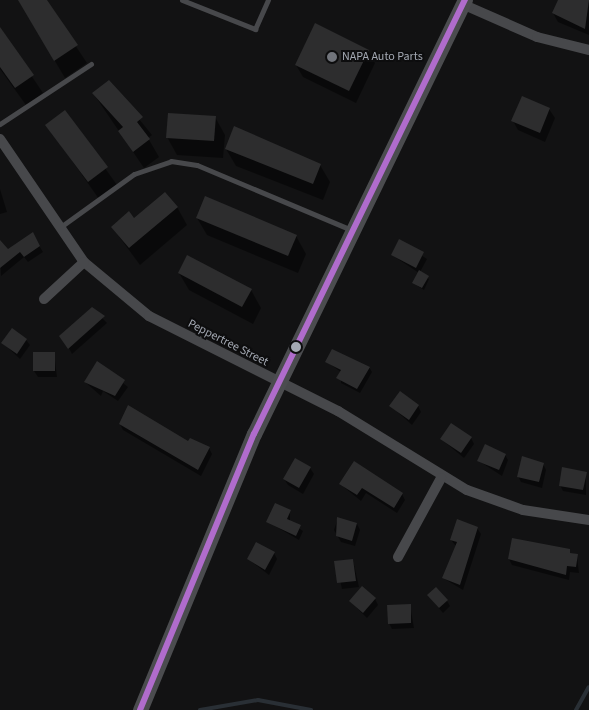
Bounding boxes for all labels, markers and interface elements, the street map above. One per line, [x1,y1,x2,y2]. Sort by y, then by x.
place label: NAPA Auto Parts [342,50,423,64]
marker: NAPA Auto Parts [326,51,338,63]
street label: Peppertree Street [185,317,271,369]
unlabelled marker [291,342,301,352]

